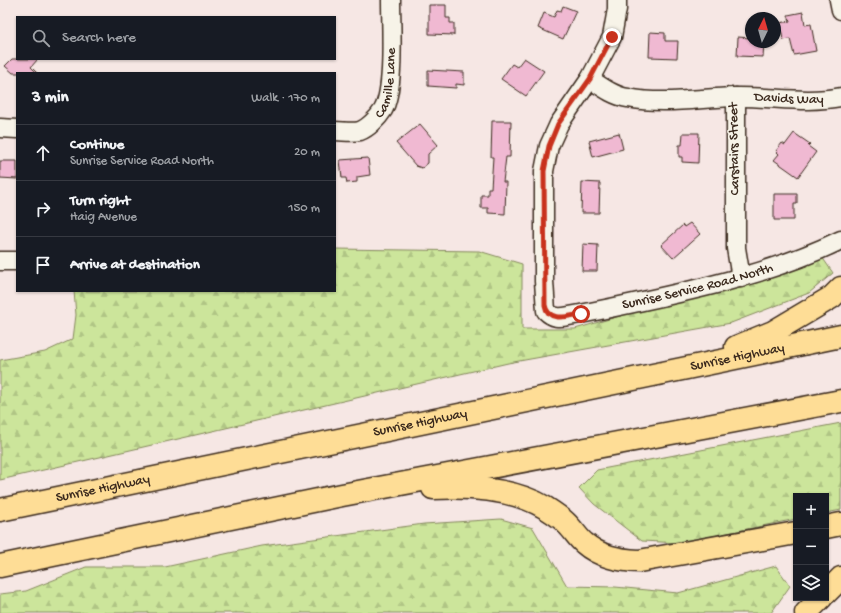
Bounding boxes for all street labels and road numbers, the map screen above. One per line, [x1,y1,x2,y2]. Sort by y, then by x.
street label: Camille Lane [371,47,400,122]
street label: Davids Way [753,89,824,108]
street label: Carstairs Street [726,101,744,196]
street label: Sunrise Service Road North [621,259,776,314]
street label: Sunrise Highway [689,339,786,375]
street label: Sunrise Highway [372,405,469,441]
street label: Sunrise Highway [54,471,151,507]

